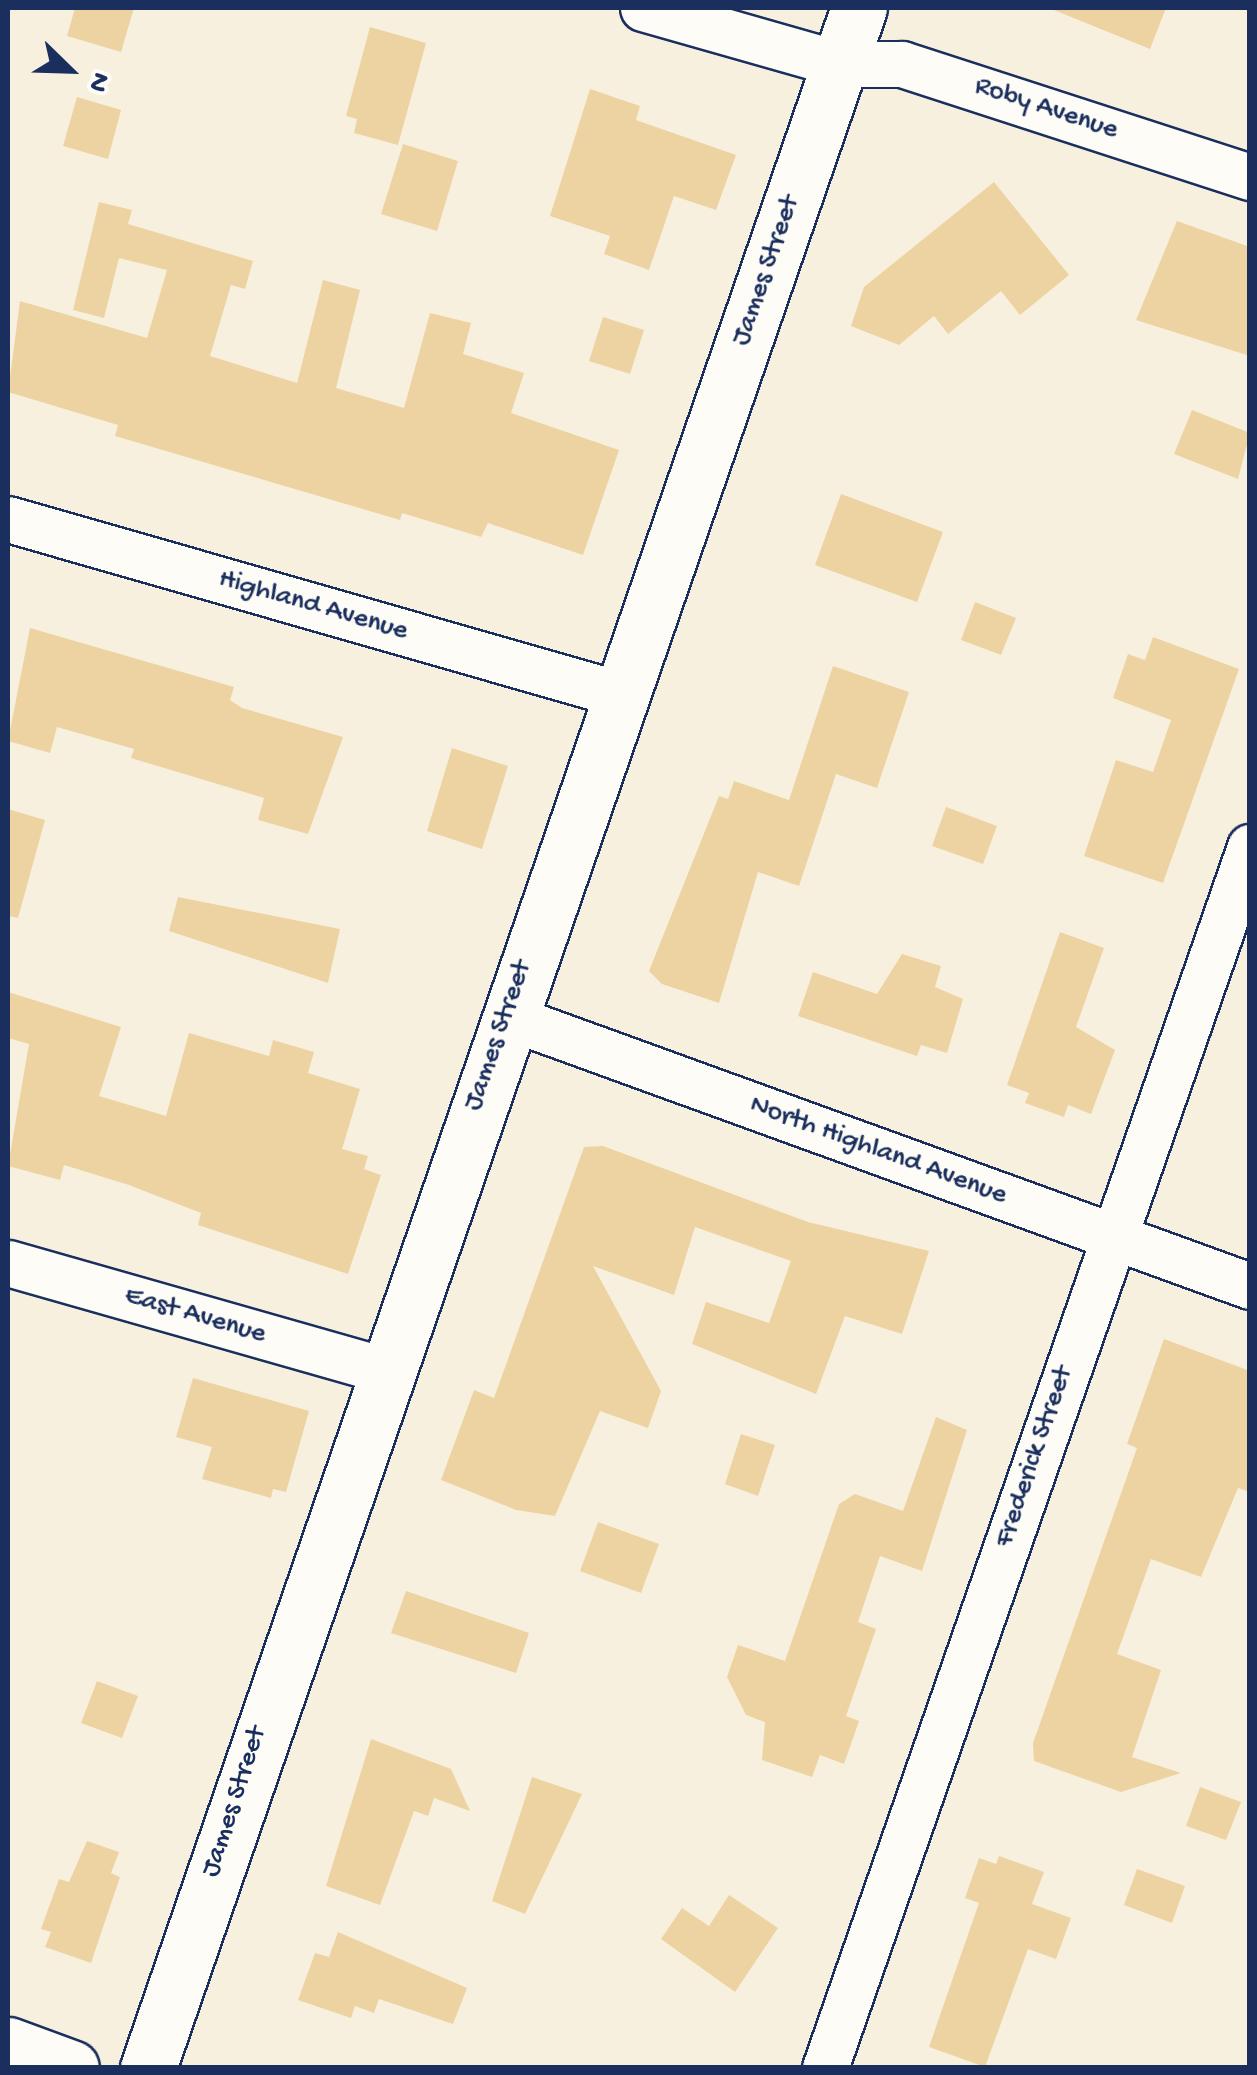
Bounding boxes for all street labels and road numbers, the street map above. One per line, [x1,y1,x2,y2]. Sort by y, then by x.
street label: Roby Avenue [970,70,1122,148]
street label: James Street [726,192,808,350]
street label: Highland Avenue [215,563,411,649]
street label: James Street [458,957,540,1115]
street label: North Highland Avenue [745,1089,1011,1213]
street label: East Avenue [120,1280,270,1352]
street label: Frederick Street [988,1362,1082,1552]
street label: James Street [195,1722,275,1882]

